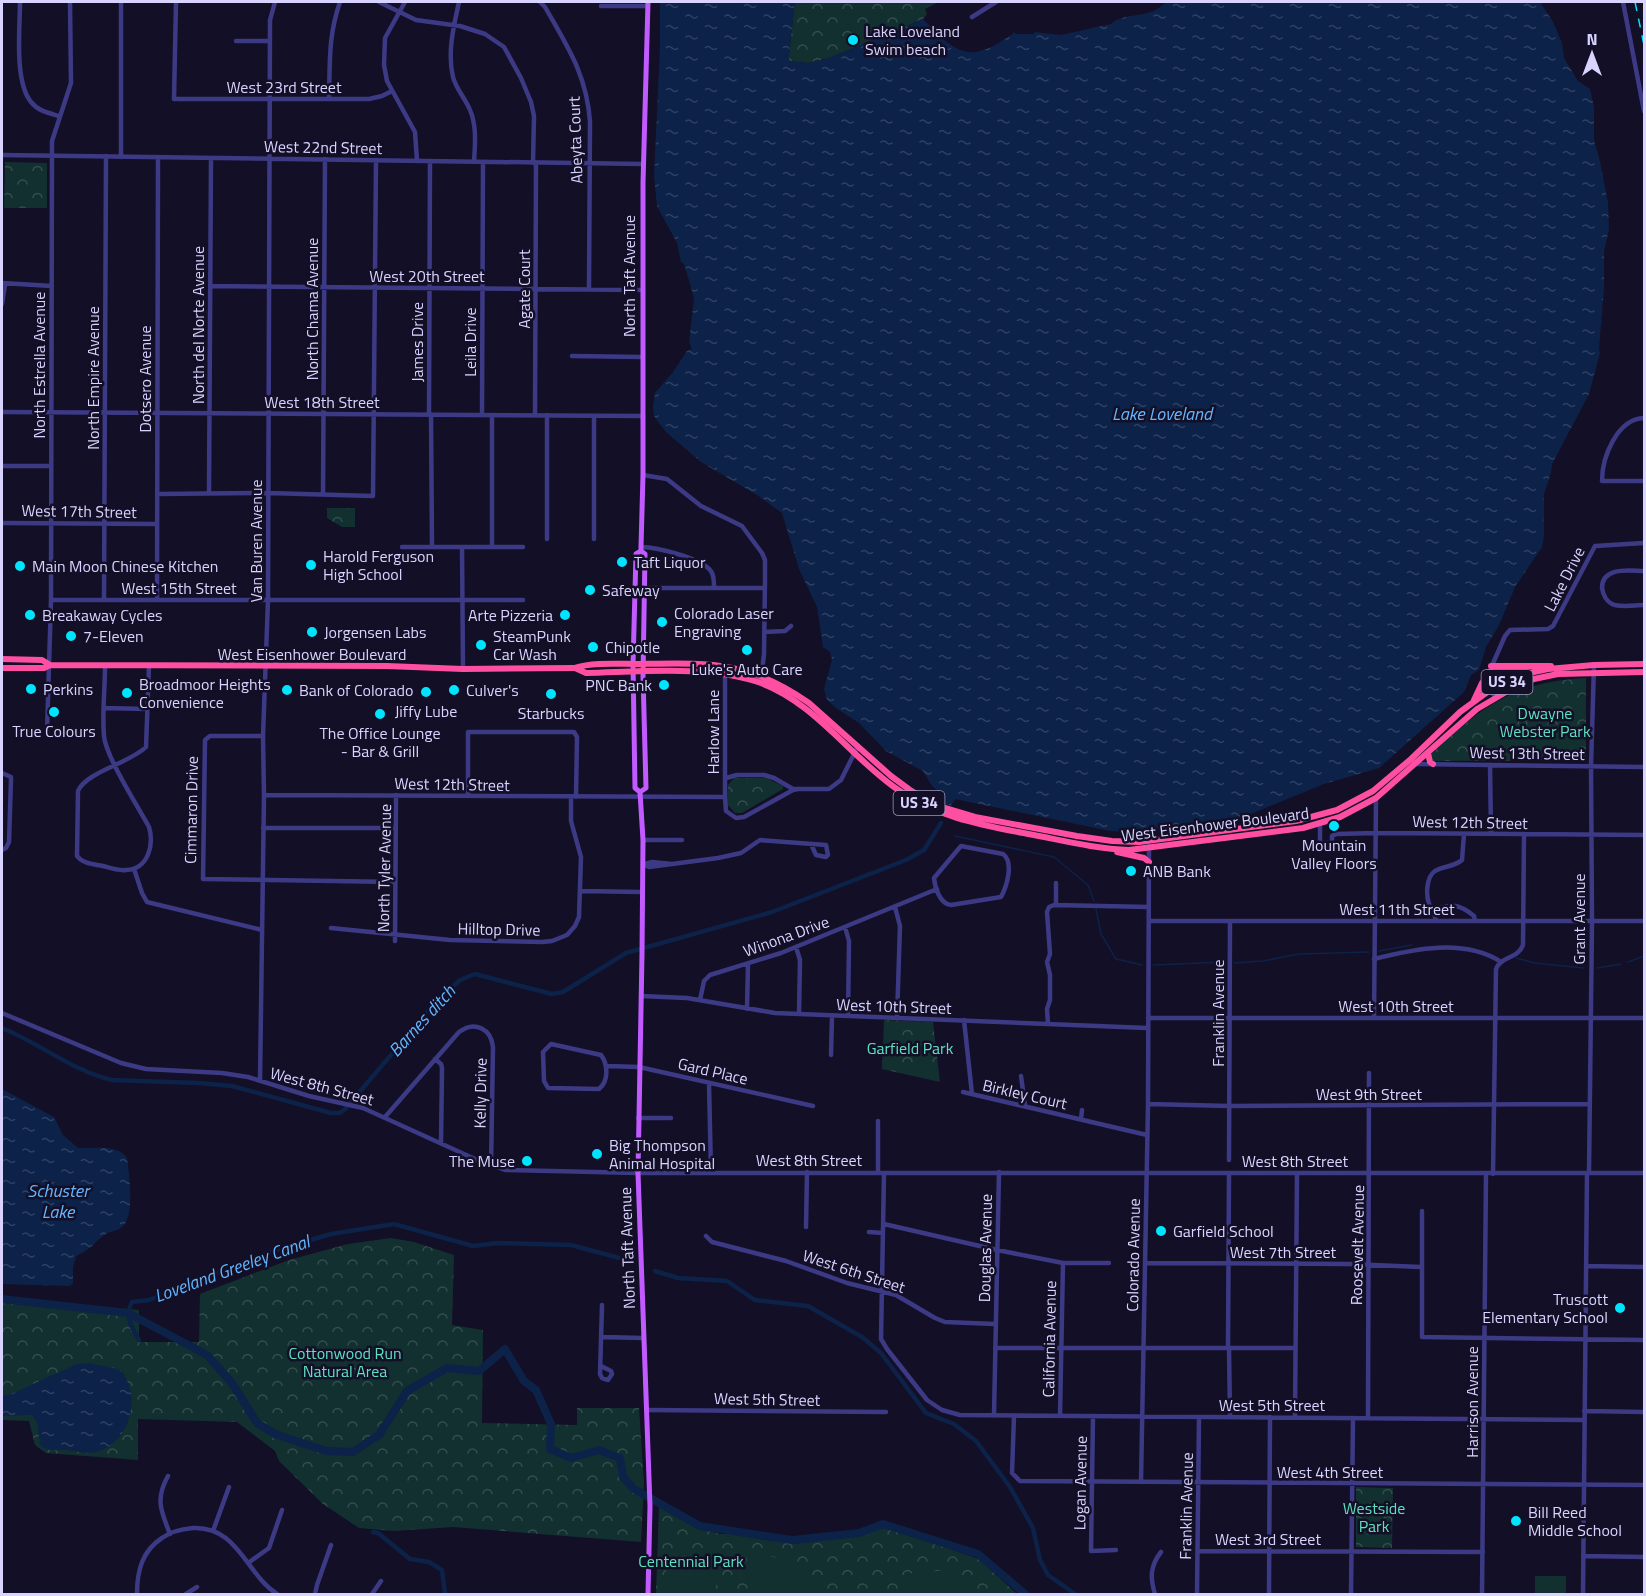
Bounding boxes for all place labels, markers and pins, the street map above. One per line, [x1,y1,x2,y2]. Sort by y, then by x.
place label: Lake Loveland Swim beach [865,19,960,61]
marker: Lake Loveland Swim beach [846,33,860,47]
place label: Harold Ferguson High School [323,544,434,586]
place label: Taft Liquor [634,550,706,574]
place label: Main Moon Chinese Kitchen [32,554,218,578]
marker: Taft Liquor [615,555,629,569]
marker: Harold Ferguson High School [304,558,318,572]
marker: Main Moon Chinese Kitchen [13,559,27,573]
place label: Safeway [602,578,660,602]
marker: Safeway [583,583,597,597]
place label: Colorado Laser Engraving [674,601,774,643]
place label: Breakaway Cycles [42,603,163,627]
place label: Arte Pizzeria [468,603,553,627]
marker: Breakaway Cycles [23,608,37,622]
marker: Arte Pizzeria [558,608,572,622]
marker: Colorado Laser Engraving [655,615,669,629]
place label: Jorgensen Labs [324,620,426,644]
place label: 7-Eleven [83,624,144,648]
place label: SteamPunk Car Wash [493,624,571,666]
marker: Jorgensen Labs [305,625,319,639]
marker: 7-Eleven [64,629,78,643]
place label: Chipotle [605,635,660,659]
marker: SteamPunk Car Wash [474,638,488,652]
marker: Chipotle [586,640,600,654]
marker: Luke's Auto Care [740,643,754,657]
place label: Luke's Auto Care [691,657,803,681]
place label: Broadmoor Heights Convenience [139,672,271,714]
place label: PNC Bank [585,673,652,697]
place label: Perkins [43,677,93,701]
place label: Bank of Colorado [299,678,414,702]
place label: Culver's [466,678,519,702]
marker: PNC Bank [657,678,671,692]
marker: Perkins [24,682,38,696]
marker: Bank of Colorado [280,683,294,697]
marker: Culver's [447,683,461,697]
marker: Jiffy Lube [419,685,433,699]
marker: Broadmoor Heights Convenience [120,686,134,700]
marker: Starbucks [544,687,558,701]
place label: Jiffy Lube [395,699,457,723]
place label: Starbucks [518,701,584,725]
marker: True Colours [47,705,61,719]
marker: The Office Lounge - Bar & Grill [373,707,387,721]
place label: True Colours [12,719,96,743]
place label: The Office Lounge - Bar & Grill [319,721,441,763]
marker: Mountain Valley Floors [1327,819,1341,833]
place label: Mountain Valley Floors [1291,833,1377,875]
place label: ANB Bank [1143,859,1211,883]
marker: ANB Bank [1124,864,1138,878]
place label: Big Thompson Animal Hospital [609,1133,715,1175]
marker: Big Thompson Animal Hospital [590,1147,604,1161]
place label: The Muse [449,1149,515,1173]
marker: The Muse [520,1154,534,1168]
place label: Garfield School [1173,1219,1274,1243]
marker: Garfield School [1154,1224,1168,1238]
place label: Truscott Elementary School [1482,1287,1608,1329]
marker: Truscott Elementary School [1613,1301,1627,1315]
place label: Bill Reed Middle School [1528,1500,1622,1542]
marker: Bill Reed Middle School [1509,1514,1523,1528]

